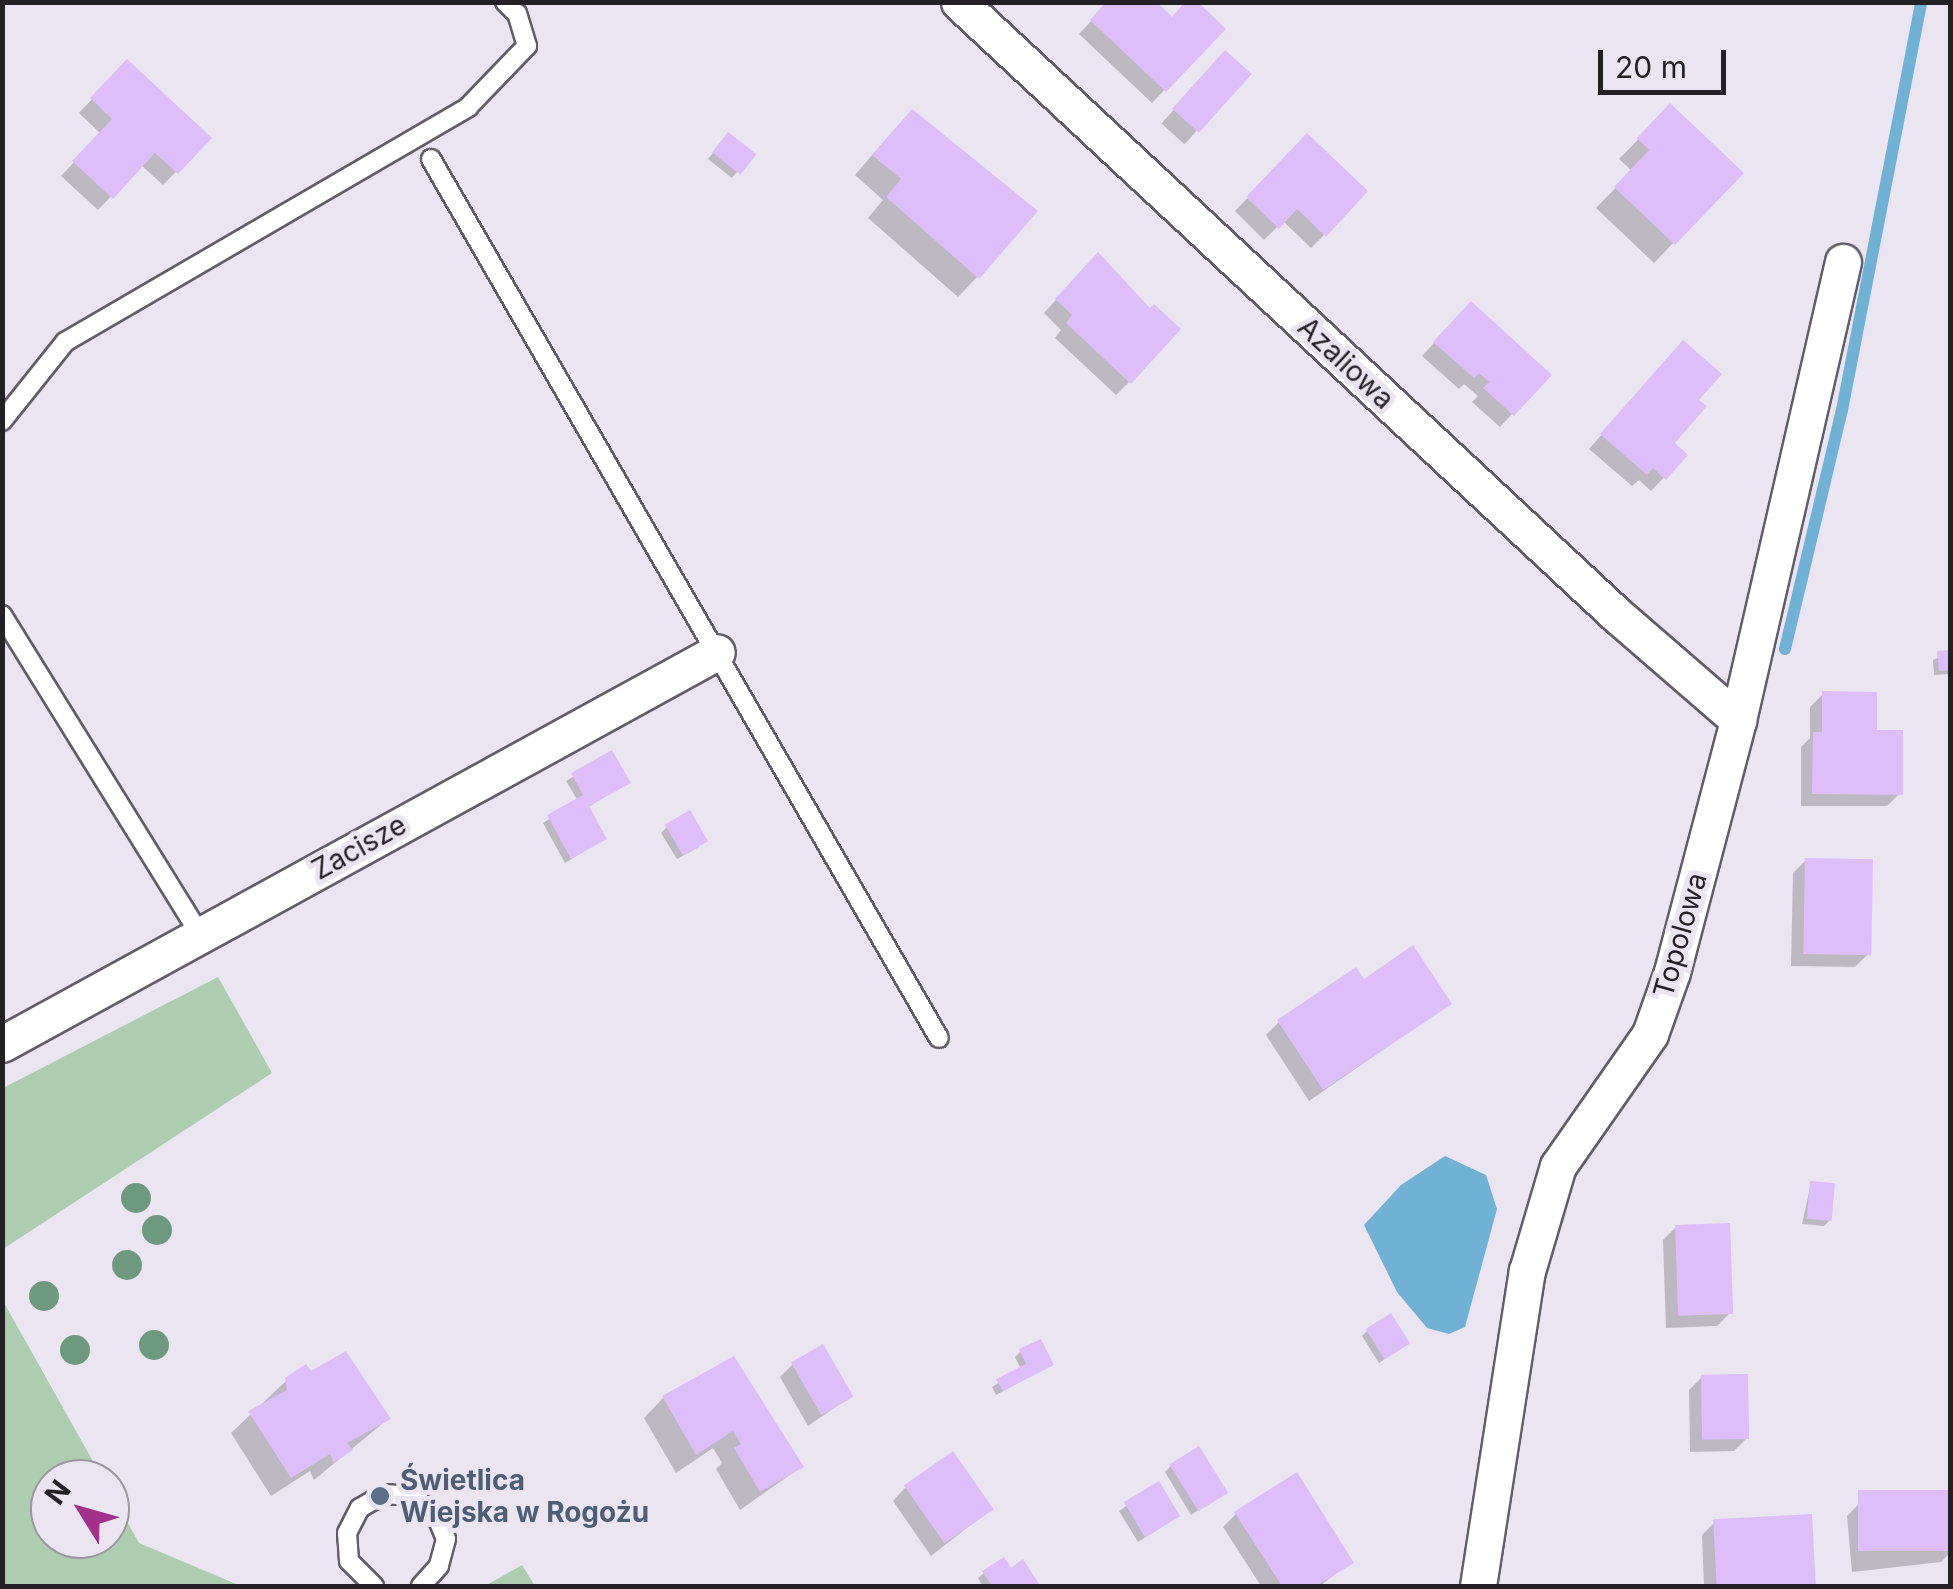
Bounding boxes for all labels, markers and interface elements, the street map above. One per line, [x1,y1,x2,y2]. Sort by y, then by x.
scale bar [1603,30,1730,92]
text: 20 m [1615,49,1687,85]
street label: Azaliowa [1291,310,1401,416]
street label: Zacisze [306,808,412,886]
street label: Topolowa [1646,869,1714,1001]
north arrow [30,1459,130,1559]
place label: Świetlica Wiejska w Rogożu [400,1463,649,1529]
text: N [38,1473,78,1511]
marker: Świetlica Wiejska w Rogożu [369,1485,391,1507]

